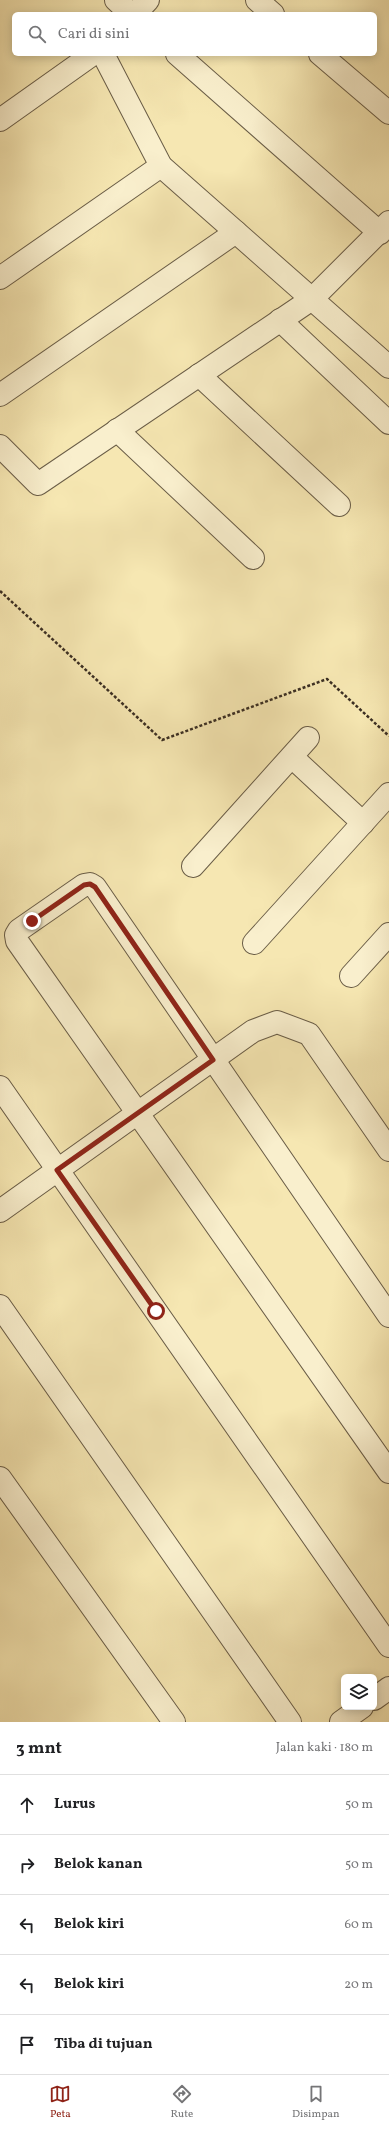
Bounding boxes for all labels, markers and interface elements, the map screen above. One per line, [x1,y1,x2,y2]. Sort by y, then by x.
search box [12,12,377,56]
icon: search [26,23,48,45]
text: Cari di sini [58,24,129,45]
route end [23,912,41,930]
route start [147,1302,165,1320]
map controls [341,1674,377,1710]
button: layers [341,1674,377,1710]
text: 3 mnt [16,1737,62,1760]
text: Jalan kaki · 180 m [276,1739,373,1757]
icon: ahead [16,1794,38,1816]
text: Lurus [54,1794,95,1815]
text: 50 m [345,1796,373,1814]
icon: right [16,1854,38,1876]
text: Belok kanan [54,1854,143,1875]
text: 50 m [345,1856,373,1874]
icon: left [16,1914,38,1936]
text: Belok kiri [54,1914,124,1935]
text: 60 m [345,1916,373,1934]
icon: left [16,1974,38,1996]
text: Belok kiri [54,1974,124,1995]
text: 20 m [344,1976,373,1994]
icon: arrive [16,2034,38,2056]
text: Tiba di tujuan [54,2034,153,2055]
tab: Peta [49,2083,71,2122]
tab: Rute [170,2083,193,2122]
tab: Disimpan [292,2083,340,2122]

